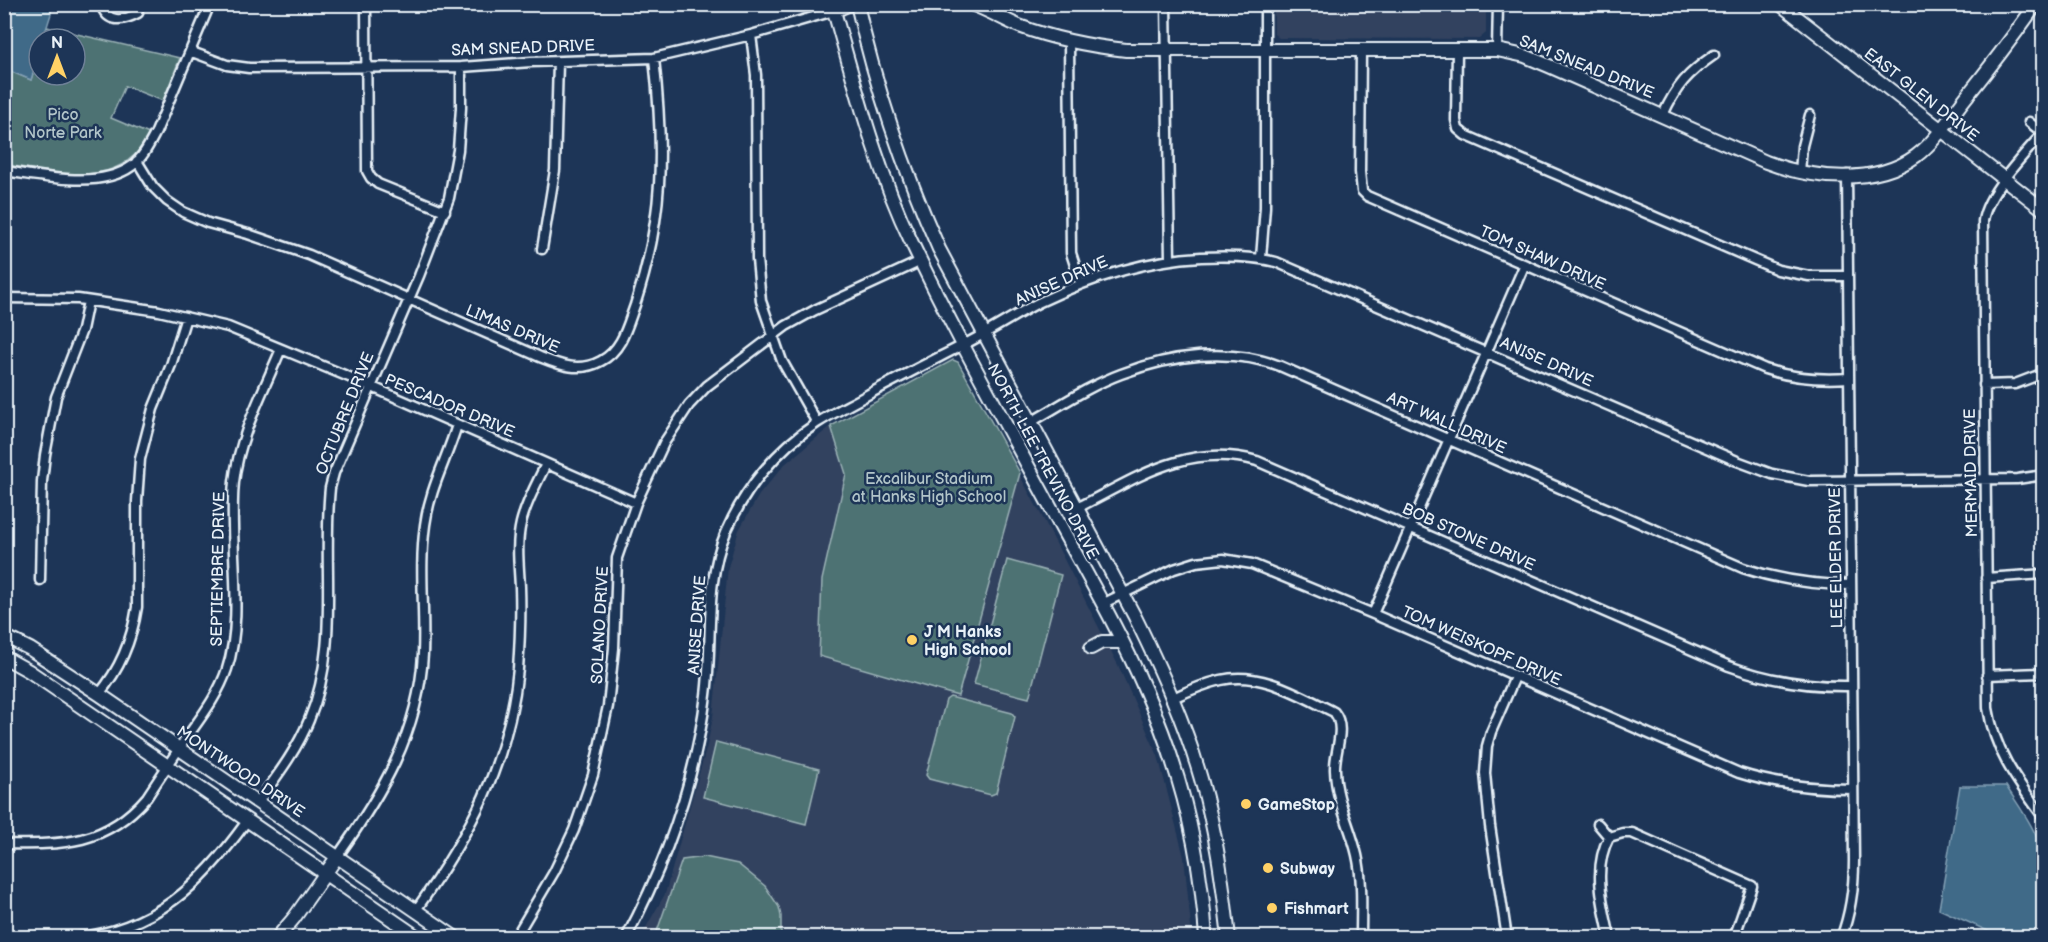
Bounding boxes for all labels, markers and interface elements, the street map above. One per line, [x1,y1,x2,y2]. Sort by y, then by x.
north arrow [27,27,87,87]
street label: SAM SNEAD DRIVE [1516,32,1657,103]
text: N [51,34,63,53]
street label: SAM SNEAD DRIVE [451,36,595,61]
street label: EAST GLEN DRIVE [1860,45,1982,146]
park label: Pico Norte Park [24,106,102,143]
street label: TOM SHAW DRIVE [1476,222,1608,295]
street label: ANISE DRIVE [1012,252,1111,310]
street label: LIMAS DRIVE [463,301,562,358]
street label: ANISE DRIVE [1497,333,1596,391]
street label: OCTUBRE DRIVE [312,350,379,478]
street label: NORTH LEE TREVINO DRIVE [983,361,1102,563]
street label: PESCADOR DRIVE [382,370,517,442]
street label: ART WALL DRIVE [1384,389,1509,458]
street label: MERMAID DRIVE [1961,408,1982,537]
park label: Excalibur Stadium at Hanks High School [852,470,1006,507]
street label: LEE ELDER DRIVE [1826,487,1847,628]
street label: SEPTIEMBRE DRIVE [208,491,229,647]
street label: BOB STONE DRIVE [1399,499,1538,575]
street label: SOLANO DRIVE [588,566,613,684]
street label: ANISE DRIVE [685,575,710,676]
street label: TOM WEISKOPF DRIVE [1399,603,1564,690]
place label: J M Hanks High School [924,623,1011,660]
marker: J M Hanks High School [905,633,919,647]
street label: MONTWOOD DRIVE [173,722,308,822]
place label: GameStop [1258,796,1335,815]
marker: GameStop [1239,797,1253,811]
place label: Subway [1280,860,1336,879]
marker: Subway [1261,861,1275,875]
place label: Fishmart [1284,900,1349,919]
marker: Fishmart [1265,901,1279,915]

